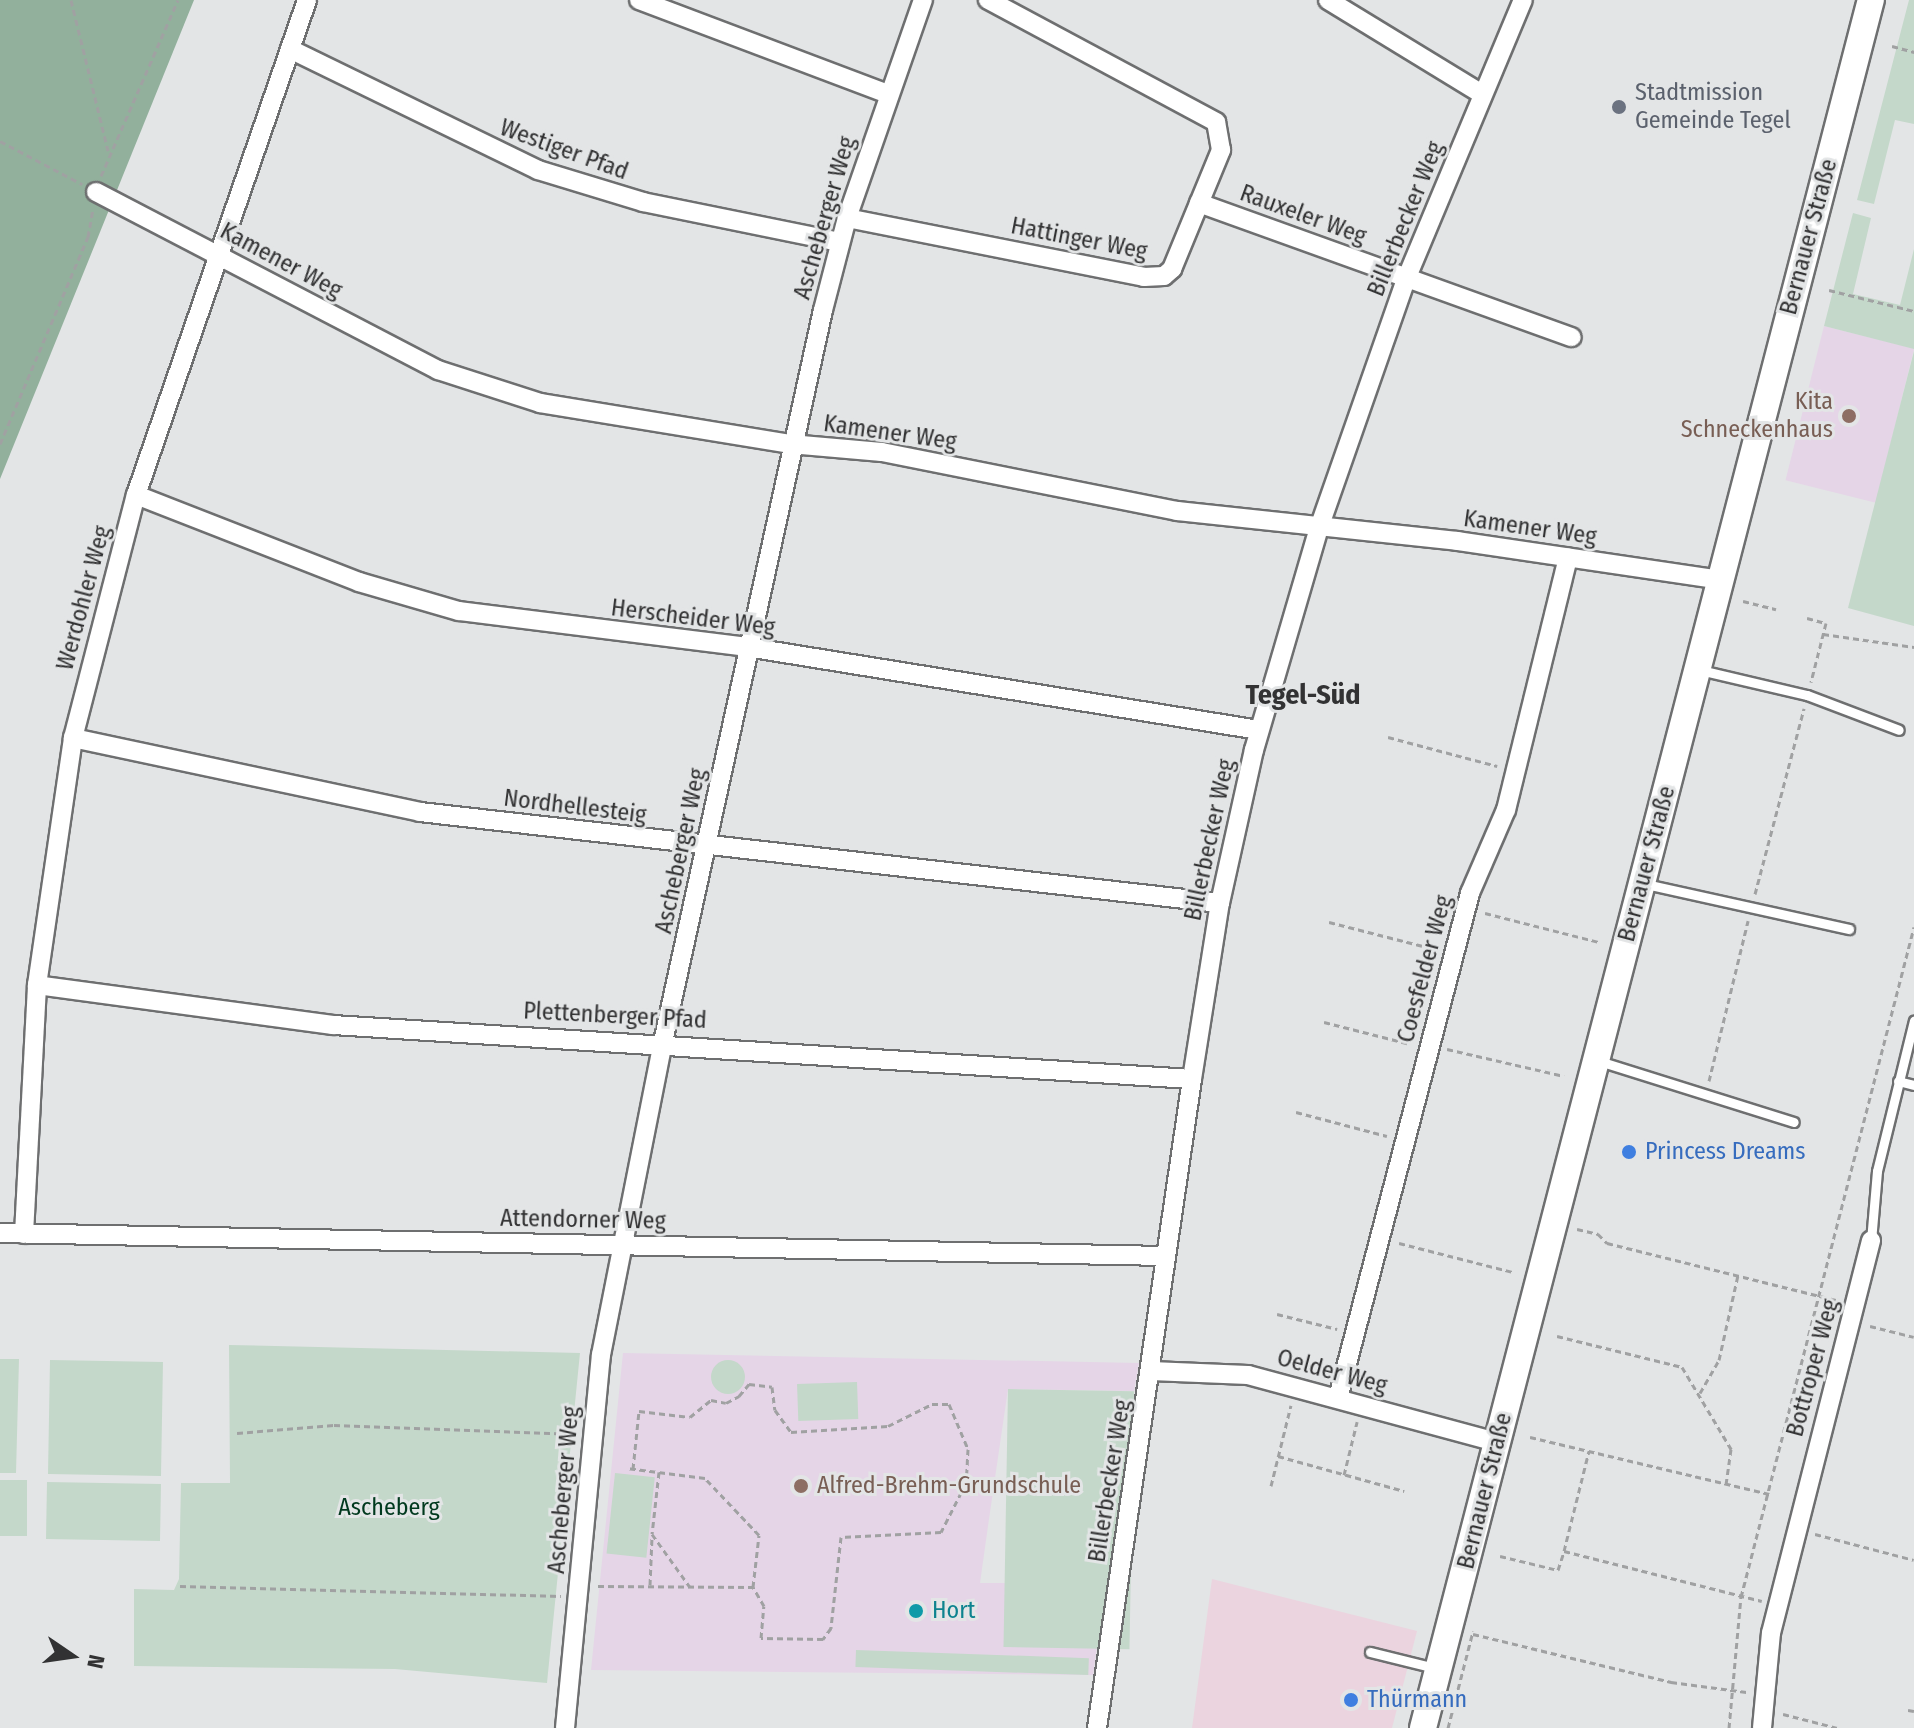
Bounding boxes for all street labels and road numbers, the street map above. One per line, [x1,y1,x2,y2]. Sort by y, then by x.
street label: Westiger Pfad [496,113,632,187]
street label: Ascheberger Weg [788,133,862,303]
street label: Billerbecker Weg [1362,137,1450,301]
street label: Bernauer Straße [1774,156,1844,318]
street label: Rauxeler Weg [1236,179,1370,251]
street label: Hattinger Weg [1008,212,1150,266]
street label: Kamener Weg [215,217,347,305]
street label: Kamener Weg [822,409,958,457]
street label: Kamener Weg [1462,504,1598,552]
street label: Werdohler Weg [51,523,117,673]
street label: Herscheider Weg [609,594,777,642]
street label: Billerbecker Weg [1179,757,1241,923]
street label: Ascheberger Weg [649,766,713,936]
street label: Bernauer Straße [1612,783,1682,945]
street label: Nordhellesteig [502,784,648,830]
street label: Coesfelder Weg [1392,892,1458,1046]
street label: Plettenberger Pfad [523,997,707,1035]
street label: Attendorner Weg [500,1204,666,1236]
street label: Bottroper Weg [1781,1296,1845,1440]
street label: Oelder Weg [1274,1343,1390,1401]
street label: Billerbecker Weg [1083,1397,1137,1565]
street label: Ascheberger Weg [542,1405,586,1575]
street label: Bernauer Straße [1452,1410,1518,1572]

